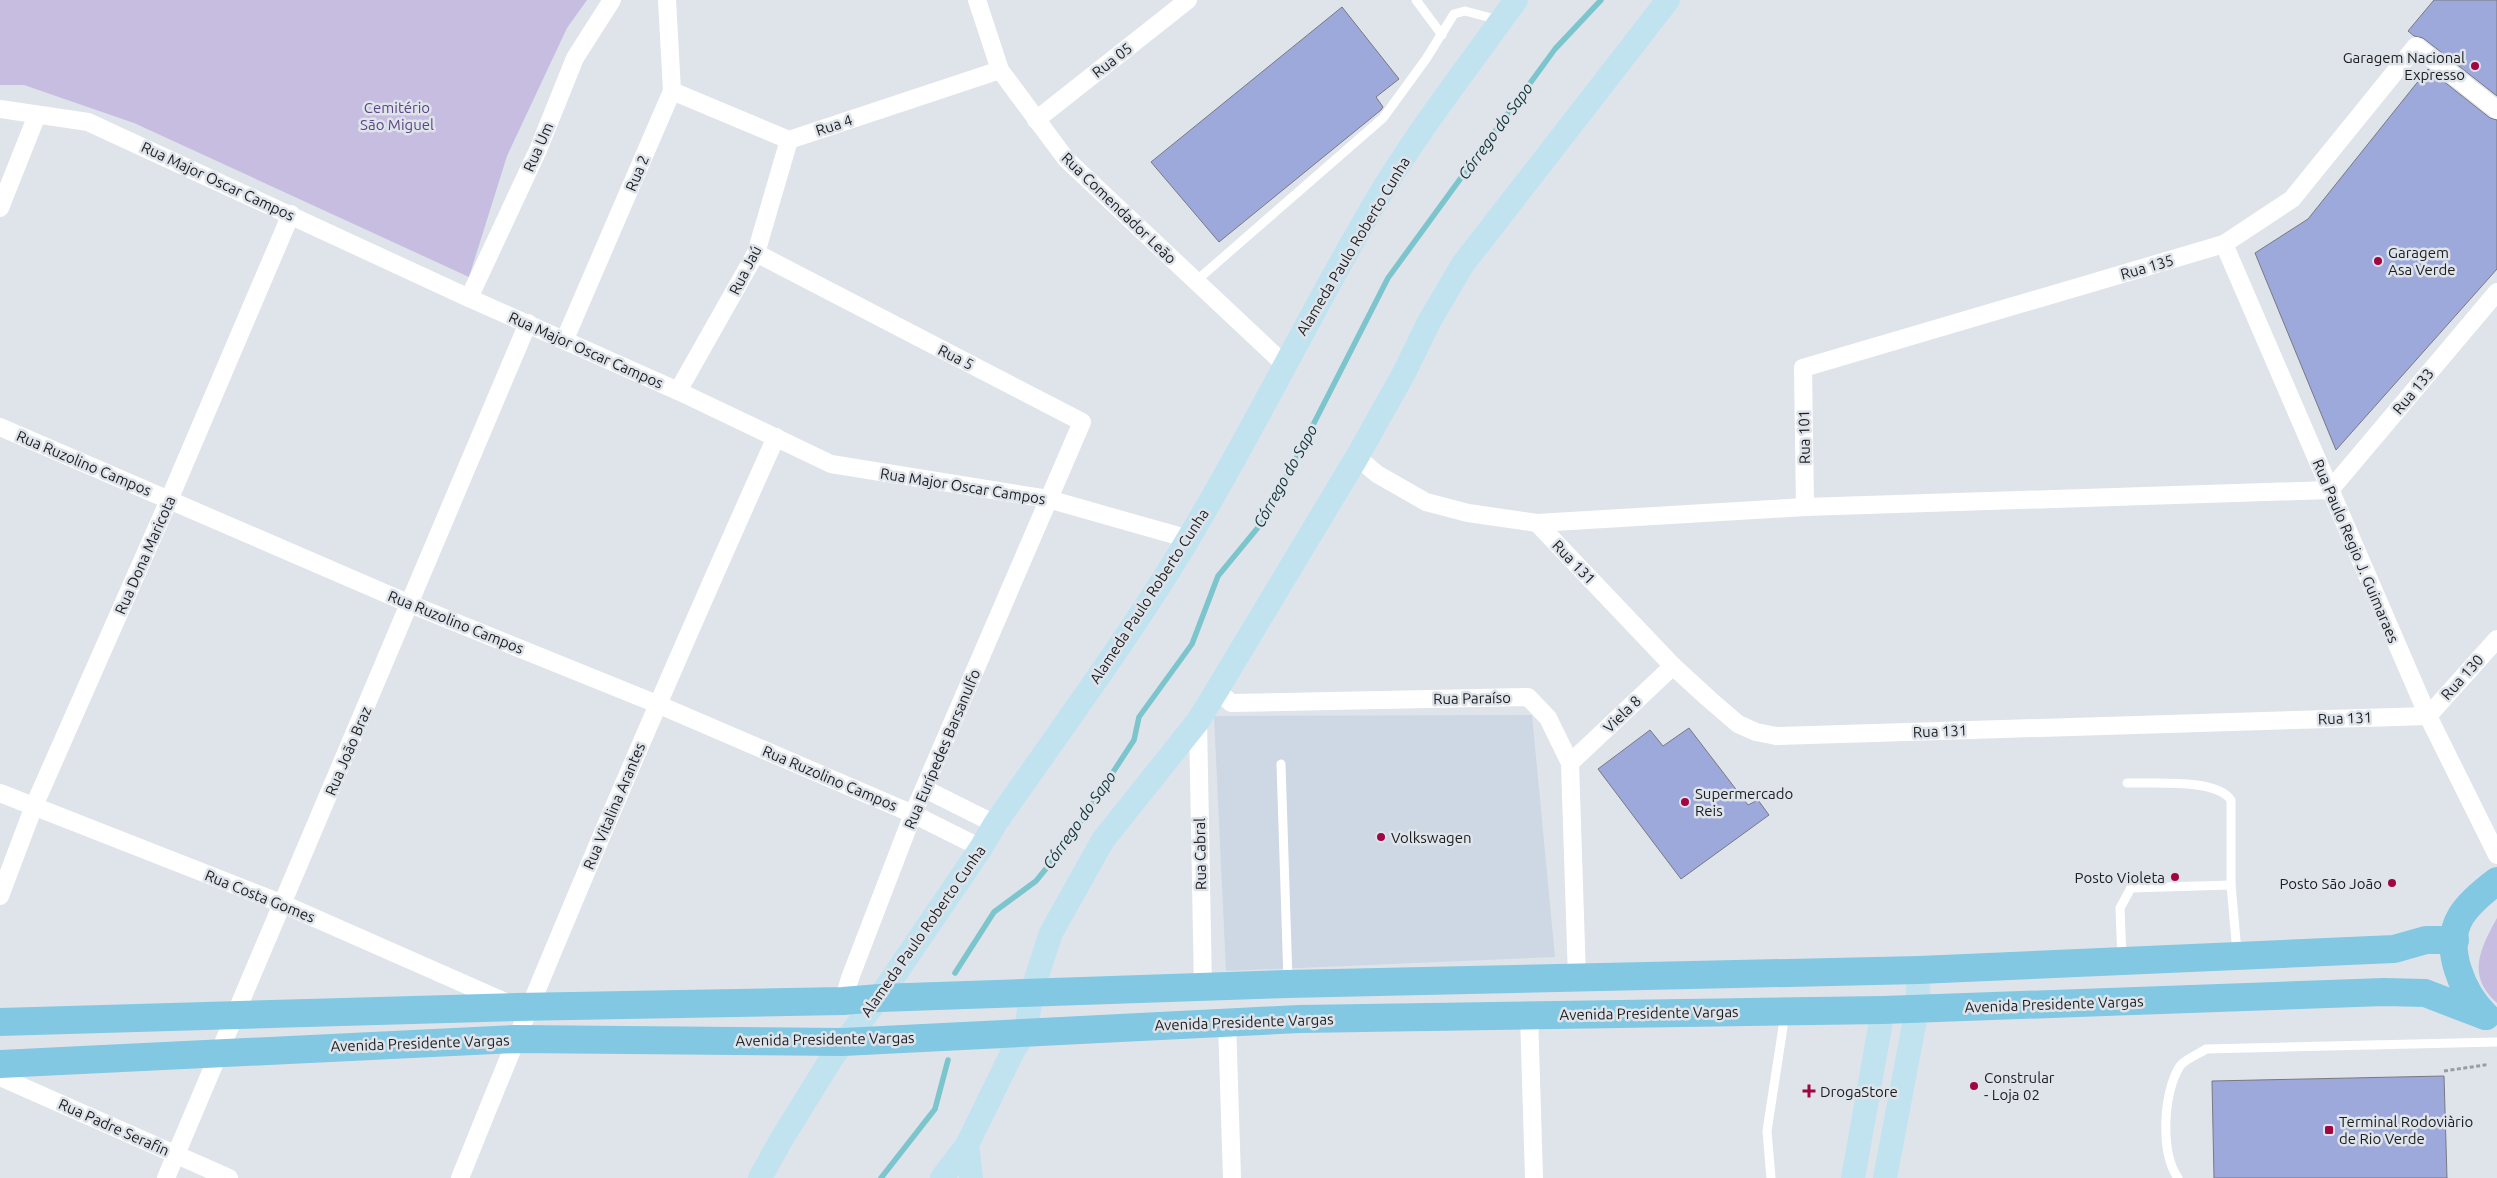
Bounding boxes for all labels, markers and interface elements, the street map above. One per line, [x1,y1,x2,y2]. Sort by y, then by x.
street label: Rua 05 [1089,39,1135,81]
place label: Garagem Nacional Expresso [2343,49,2465,83]
marker: Garagem Nacional Expresso [2469,60,2481,72]
water label: Córrego do Sapo [1454,79,1536,183]
park label: Cemitério São Miguel [360,99,434,133]
street label: Rua 4 [814,111,854,139]
street label: Rua Um [520,120,556,174]
street label: Rua Major Oscar Campos [139,138,297,224]
street label: Rua Comendador Leão [1058,149,1180,267]
street label: Rua 2 [622,152,652,194]
street label: Alameda Paulo Roberto Cunha [1293,154,1413,338]
street label: Rua Jaú [725,243,765,297]
place label: Garagem Asa Verde [2388,244,2456,278]
street label: Rua 135 [2118,251,2176,283]
marker: Garagem Asa Verde [2372,255,2384,267]
street label: Rua Major Oscar Campos [506,308,666,392]
street label: Rua 5 [935,341,977,373]
street label: Rua 133 [2389,365,2437,417]
street label: Rua 101 [1795,410,1813,464]
water label: Córrego do Sapo [1249,421,1321,531]
street label: Rua Ruzolino Campos [14,427,154,499]
street label: Rua Paulo Regio J. Guimaraes [2310,457,2402,645]
street label: Rua Major Oscar Campos [879,465,1047,507]
street label: Rua Dona Maricota [111,493,179,617]
street label: Alameda Paulo Roberto Cunha [1086,505,1212,687]
street label: Rua 131 [1549,537,1599,587]
street label: Rua Ruzolino Campos [386,587,526,657]
street label: Rua 130 [2437,651,2487,703]
street label: Rua Eurípedes Barsanulfo [901,667,983,831]
street label: Rua Paraíso [1433,689,1511,707]
street label: Viela 8 [1600,692,1644,736]
street label: Rua João Braz [322,704,374,798]
street label: Rua 131 [2318,709,2372,727]
street label: Rua 131 [1913,722,1967,740]
street label: Rua Vitalina Arantes [580,740,648,872]
street label: Rua Ruzolino Campos [760,742,900,814]
water label: Córrego do Sapo [1039,768,1119,872]
place label: Supermercado Reis [1695,785,1793,819]
marker: Supermercado Reis [1679,796,1691,808]
street label: Rua Cabral [1191,818,1209,890]
place label: Volkswagen [1391,829,1472,846]
marker: Volkswagen [1375,831,1387,843]
street label: Alameda Paulo Roberto Cunha [857,842,989,1020]
street label: Rua Costa Gomes [203,866,317,926]
place label: Posto Violeta [2075,869,2165,886]
marker: Posto Violeta [2169,871,2181,883]
place label: Posto São João [2279,875,2382,892]
marker: Posto São João [2386,877,2398,889]
street label: Avenida Presidente Vargas [1964,992,2144,1016]
street label: Avenida Presidente Vargas [1559,1003,1739,1023]
street label: Avenida Presidente Vargas [1154,1010,1334,1034]
street label: Avenida Presidente Vargas [735,1029,915,1049]
street label: Avenida Presidente Vargas [330,1031,510,1055]
place label: Constrular - Loja 02 [1984,1069,2055,1103]
marker: Constrular - Loja 02 [1968,1080,1980,1092]
place label: DrogaStore [1820,1083,1898,1100]
marker: DrogaStore [1802,1084,1816,1098]
street label: Rua Padre Serafin [56,1095,172,1159]
place label: Terminal Rodoviàrio de Rio Verde [2339,1113,2473,1147]
marker: Terminal Rodoviàrio de Rio Verde [2323,1124,2335,1136]

